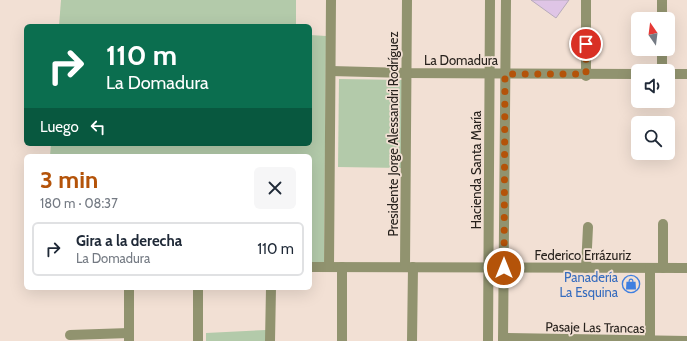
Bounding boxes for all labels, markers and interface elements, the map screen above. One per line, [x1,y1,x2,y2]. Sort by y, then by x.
north arrow [631,12,675,56]
map controls [631,12,675,160]
pin [569,27,603,61]
street label: Presidente Jorge Alessandri Rodríguez [385,31,401,237]
icon: arrive [575,33,597,55]
text: 110 m [106,38,177,72]
icon: right [40,40,92,92]
street label: La Domadura [424,52,499,68]
button: sound [631,64,675,108]
text: La Domadura [106,72,209,94]
street label: Hacienda Santa María [468,110,484,229]
icon: left [87,116,109,138]
button: search [631,116,675,160]
text: Luego [40,118,79,136]
text: 3 min [40,165,98,194]
button: close [254,167,296,209]
text: 180 m · 08:37 [40,195,118,211]
text: Gira a la derecha [76,232,182,250]
icon: right [42,238,64,260]
text: 110 m [257,240,294,258]
position arrow [483,247,525,289]
street label: Federico Errázuriz [535,247,631,263]
text: La Domadura [76,250,150,266]
place label: Panadería La Esquina [559,269,619,300]
shop icon: Panadería La Esquina [621,274,641,294]
street label: Pasaje Las Trancas [545,318,645,337]

